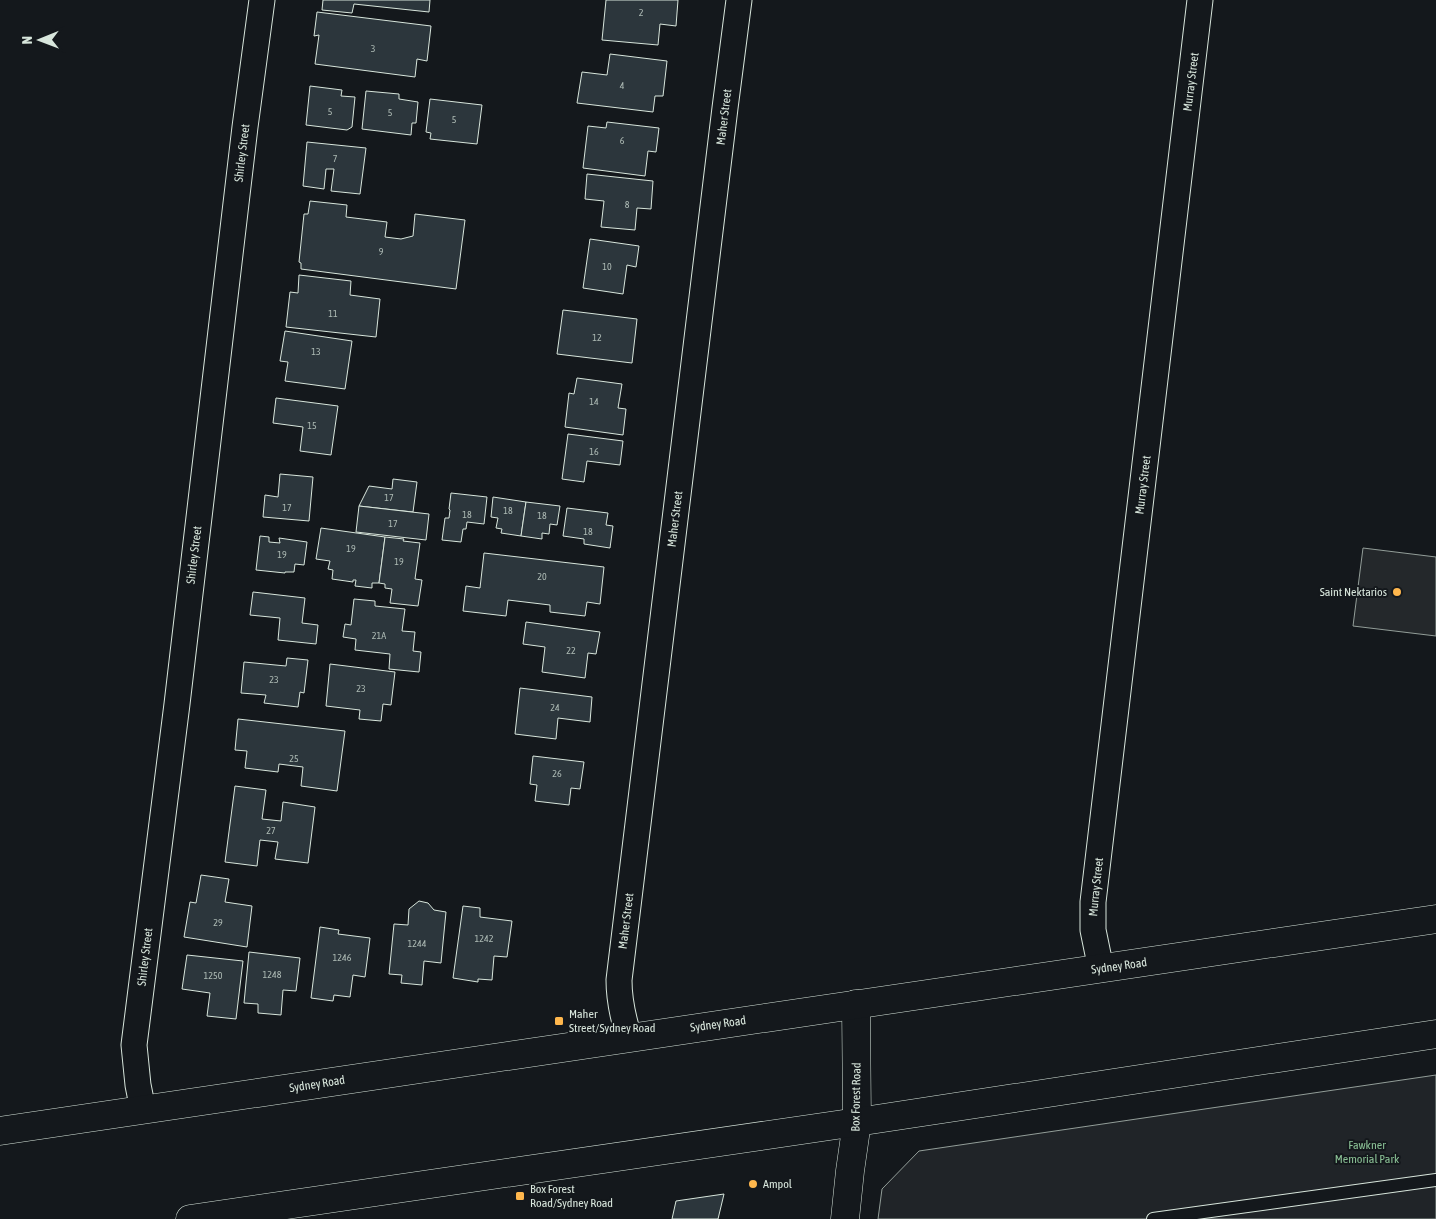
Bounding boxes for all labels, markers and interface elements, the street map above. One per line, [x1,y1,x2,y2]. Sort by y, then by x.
house number: 2 [639,7,644,18]
north arrow [15,15,65,65]
text: N [19,36,35,44]
house number: 3 [371,43,376,54]
street label: Murray Street [1180,51,1202,112]
house number: 4 [620,80,625,91]
street label: Maher Street [714,88,734,146]
house number: 5 [328,106,333,117]
house number: 5 [388,107,393,118]
house number: 5 [452,114,457,125]
street label: Shirley Street [231,123,253,183]
house number: 6 [620,135,625,146]
house number: 7 [333,153,338,164]
house number: 8 [625,199,630,210]
house number: 9 [379,246,384,257]
house number: 10 [602,261,612,272]
house number: 11 [328,308,338,319]
house number: 12 [592,332,602,343]
house number: 13 [311,346,321,357]
house number: 14 [589,396,599,407]
house number: 15 [307,420,317,431]
house number: 16 [589,446,599,457]
street label: Murray Street [1132,454,1154,515]
street label: Maher Street [665,490,685,548]
house number: 17 [384,492,394,503]
house number: 17 [282,502,292,513]
house number: 18 [503,505,513,516]
house number: 18 [462,509,472,520]
house number: 18 [537,510,547,521]
house number: 17 [388,518,398,529]
street label: Shirley Street [183,525,205,585]
house number: 18 [583,526,593,537]
house number: 19 [346,543,356,554]
house number: 19 [277,549,287,560]
house number: 19 [394,556,404,567]
house number: 20 [537,571,547,582]
place label: Saint Nektarios [1320,585,1387,599]
marker: Saint Nektarios [1391,586,1403,598]
house number: 21A [372,630,386,641]
house number: 22 [566,645,576,656]
house number: 23 [269,674,279,685]
house number: 23 [356,683,366,694]
house number: 24 [550,702,560,713]
house number: 25 [289,753,299,764]
house number: 26 [552,768,562,779]
house number: 27 [266,825,276,836]
street label: Murray Street [1086,856,1106,917]
street label: Maher Street [616,892,636,950]
house number: 29 [213,917,223,928]
street label: Shirley Street [134,927,156,987]
house number: 1242 [475,933,494,944]
house number: 1244 [408,938,427,949]
house number: 1246 [333,952,352,963]
street label: Sydney Road [1090,955,1148,977]
house number: 1248 [263,969,282,980]
house number: 1250 [204,970,223,981]
place label: Maher Street/Sydney Road [569,1007,655,1035]
street label: Sydney Road [689,1013,747,1035]
marker: Maher Street/Sydney Road [553,1015,565,1027]
street label: Box Forest Road [848,1062,864,1132]
street label: Sydney Road [288,1073,346,1095]
park label: Fawkner Memorial Park [1335,1138,1400,1166]
place label: Ampol [763,1177,793,1191]
marker: Ampol [747,1178,759,1190]
place label: Box Forest Road/Sydney Road [530,1182,613,1210]
marker: Box Forest Road/Sydney Road [514,1190,526,1202]

